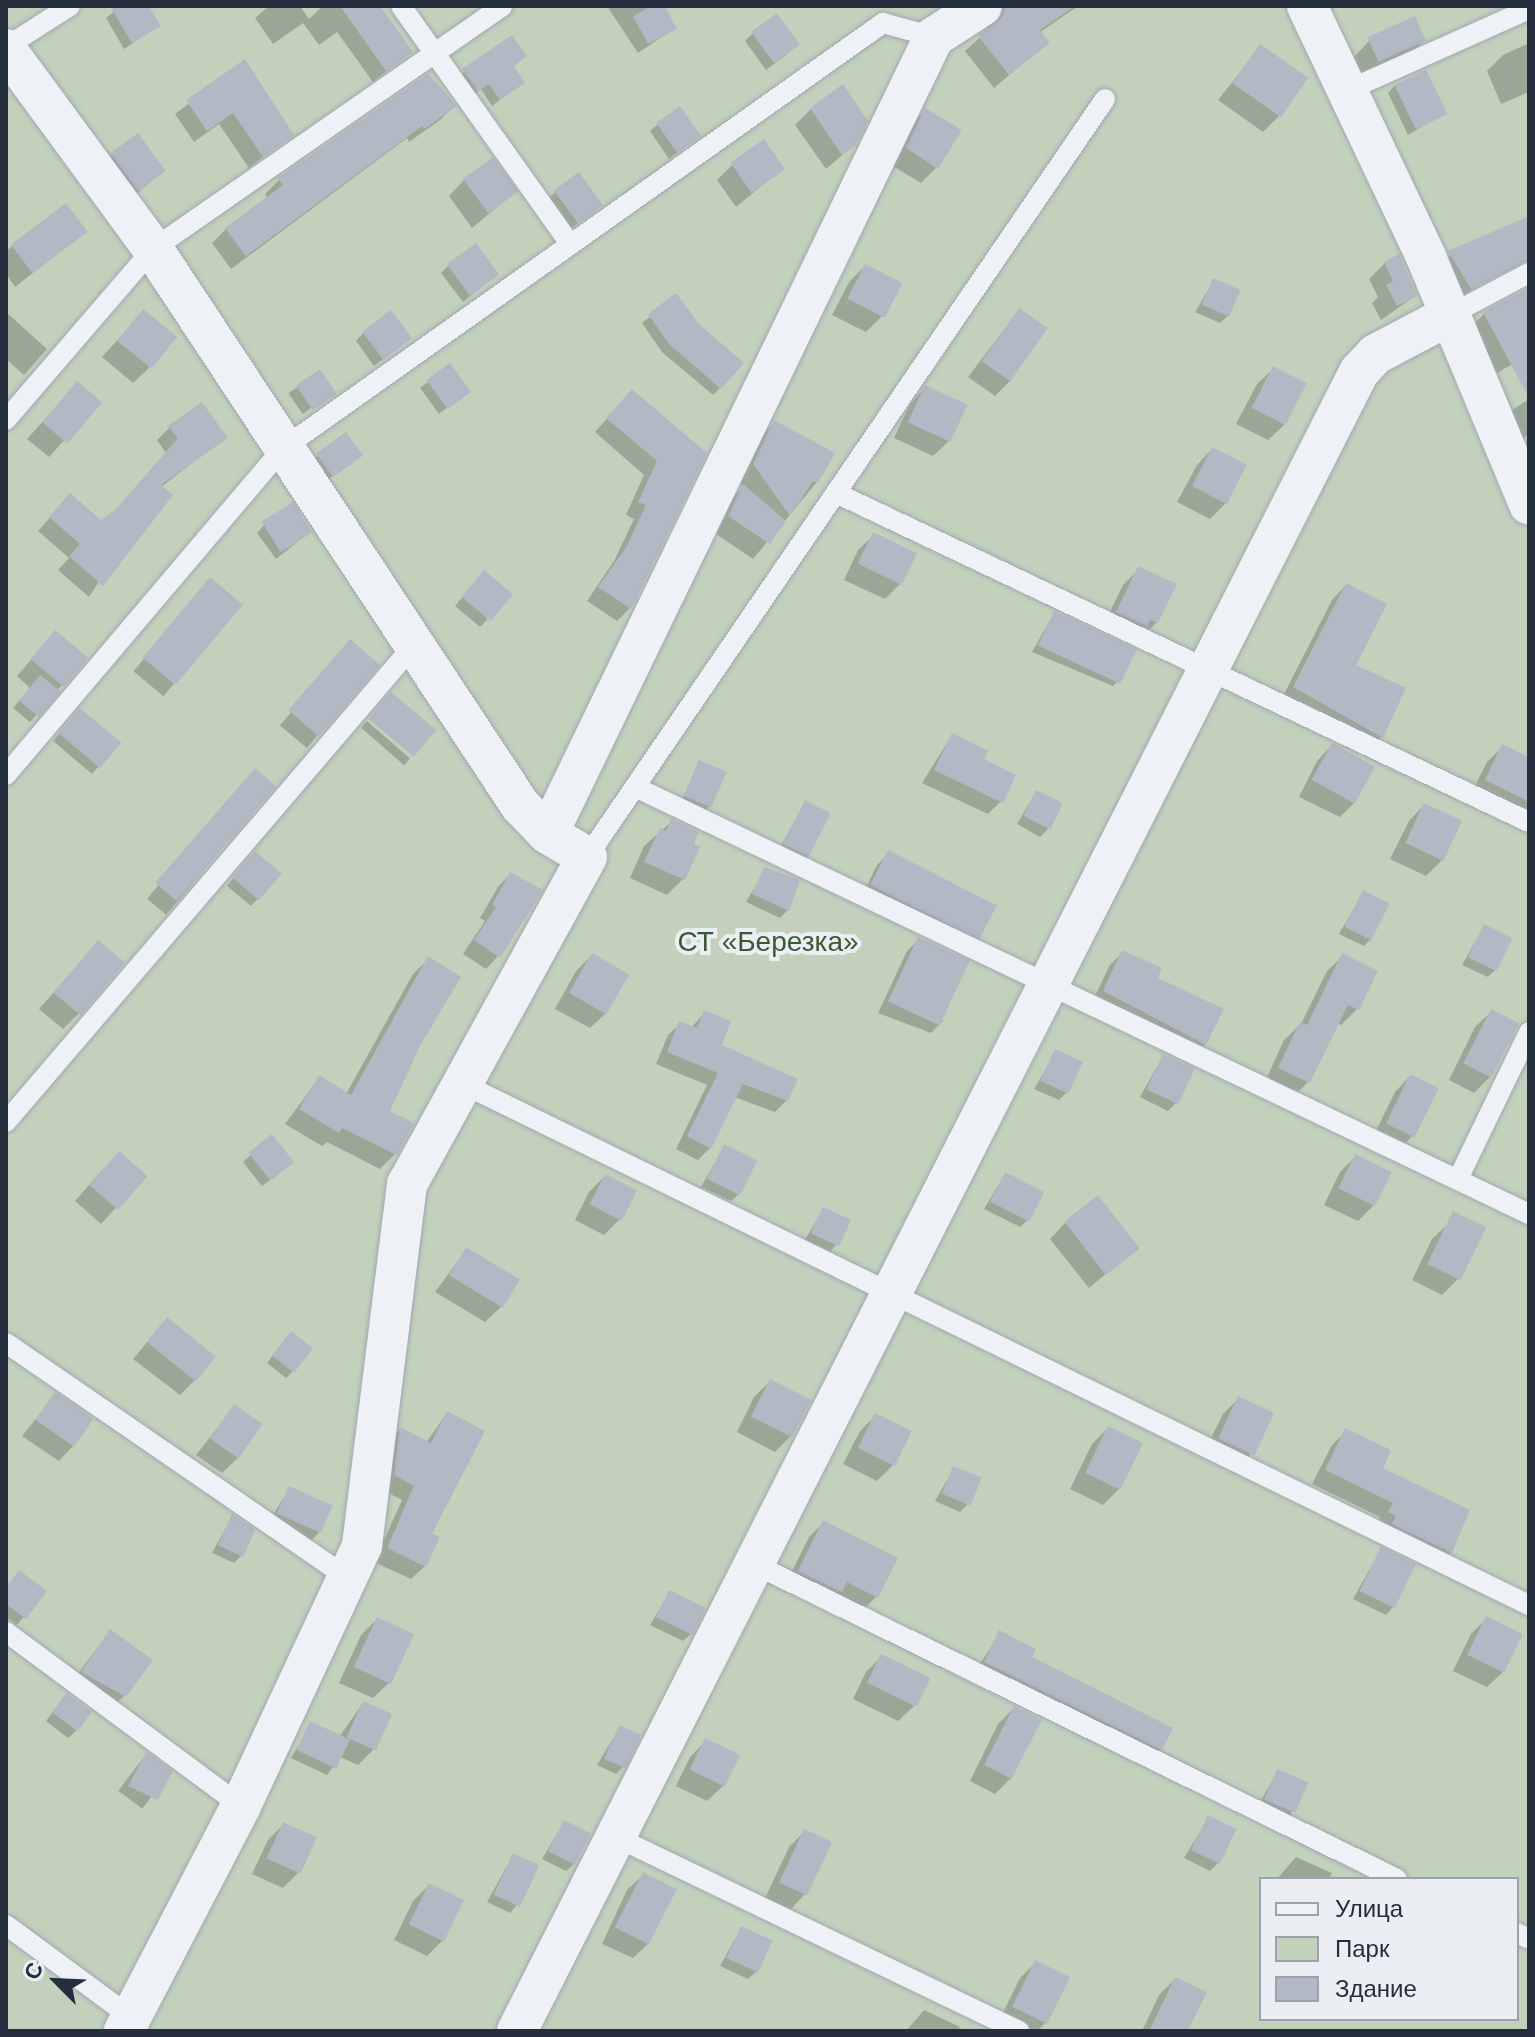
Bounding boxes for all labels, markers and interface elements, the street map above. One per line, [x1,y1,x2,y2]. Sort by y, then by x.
park label: СТ «Березка» [677,925,859,959]
legend [1259,1877,1519,2021]
text: Улица [1335,1895,1403,1922]
text: Парк [1335,1935,1389,1962]
north arrow [16,1941,96,2021]
text: С [19,1959,48,1983]
text: Здание [1335,1975,1417,2002]

